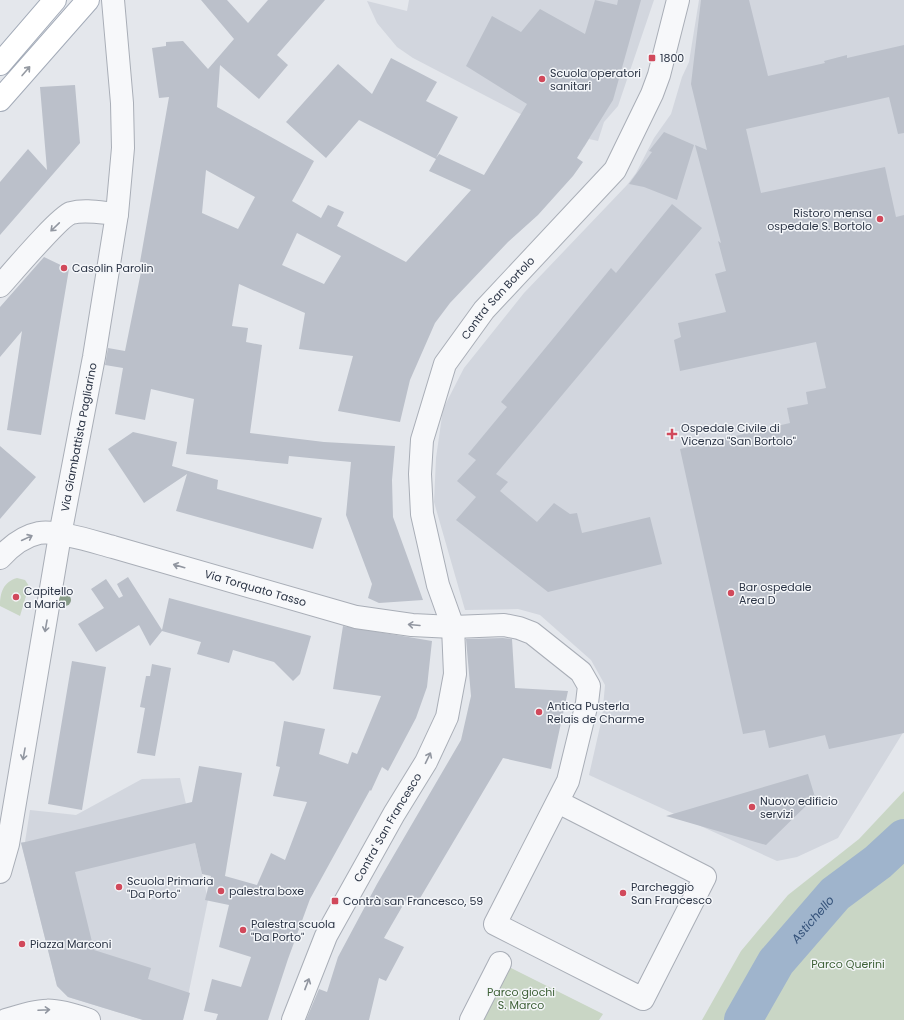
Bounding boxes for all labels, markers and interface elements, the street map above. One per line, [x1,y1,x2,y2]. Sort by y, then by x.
place label: 1800 [660,50,684,66]
marker: 1800 [647,53,657,63]
place label: Scuola operatori sanitari [550,65,641,94]
one-way arrow [21,66,30,76]
marker: Scuola operatori sanitari [537,74,547,84]
place label: Ristoro mensa ospedale S. Bortolo [767,205,872,234]
marker: Ristoro mensa ospedale S. Bortolo [875,214,885,224]
one-way arrow [50,222,60,232]
street label: Contra' San Bortolo [457,253,538,343]
place label: Casolin Parolin [72,260,154,276]
marker: Casolin Parolin [59,263,69,273]
street label: Via Giambattista Pagliarino [57,361,101,513]
place label: Ospedale Civile di Vicenza "San Bortolo" [681,420,796,449]
marker: Ospedale Civile di Vicenza "San Bortolo" [666,428,678,440]
one-way arrow [21,534,33,541]
one-way arrow [173,562,186,570]
street label: Via Torquato Tasso [203,566,308,610]
place label: Bar ospedale Area D [739,579,812,608]
place label: Capitello a Maria [24,583,73,612]
marker: Bar ospedale Area D [726,588,736,598]
marker: Capitello a Maria [11,592,21,602]
one-way arrow [42,619,50,632]
one-way arrow [408,621,421,629]
place label: Antica Pusterla Relais de Charme [547,698,645,727]
marker: Antica Pusterla Relais de Charme [534,707,544,717]
one-way arrow [20,747,28,760]
one-way arrow [424,753,432,765]
street label: Contra' San Francesco [350,770,425,885]
place label: Nuovo edificio servizi [760,793,838,822]
marker: Nuovo edificio servizi [747,802,757,812]
place label: Scuola Primaria "Da Porto" [127,873,213,902]
place label: Parcheggio San Francesco [631,879,712,908]
marker: Scuola Primaria "Da Porto" [114,882,124,892]
place label: palestra boxe [229,883,304,899]
marker: palestra boxe [216,886,226,896]
marker: Parcheggio San Francesco [618,888,628,898]
water label: Astichello [787,892,838,947]
place label: Contrà san Francesco, 59 [343,893,483,909]
marker: Contrà san Francesco, 59 [330,896,340,906]
place label: Palestra scuola "Da Porto" [251,916,335,945]
marker: Palestra scuola "Da Porto" [238,925,248,935]
place label: Piazza Marconi [30,936,112,952]
marker: Piazza Marconi [17,939,27,949]
park label: Parco Querini [811,956,885,972]
one-way arrow [304,978,312,990]
park label: Parco giochi S. Marco [487,984,555,1013]
one-way arrow [37,1006,50,1014]

